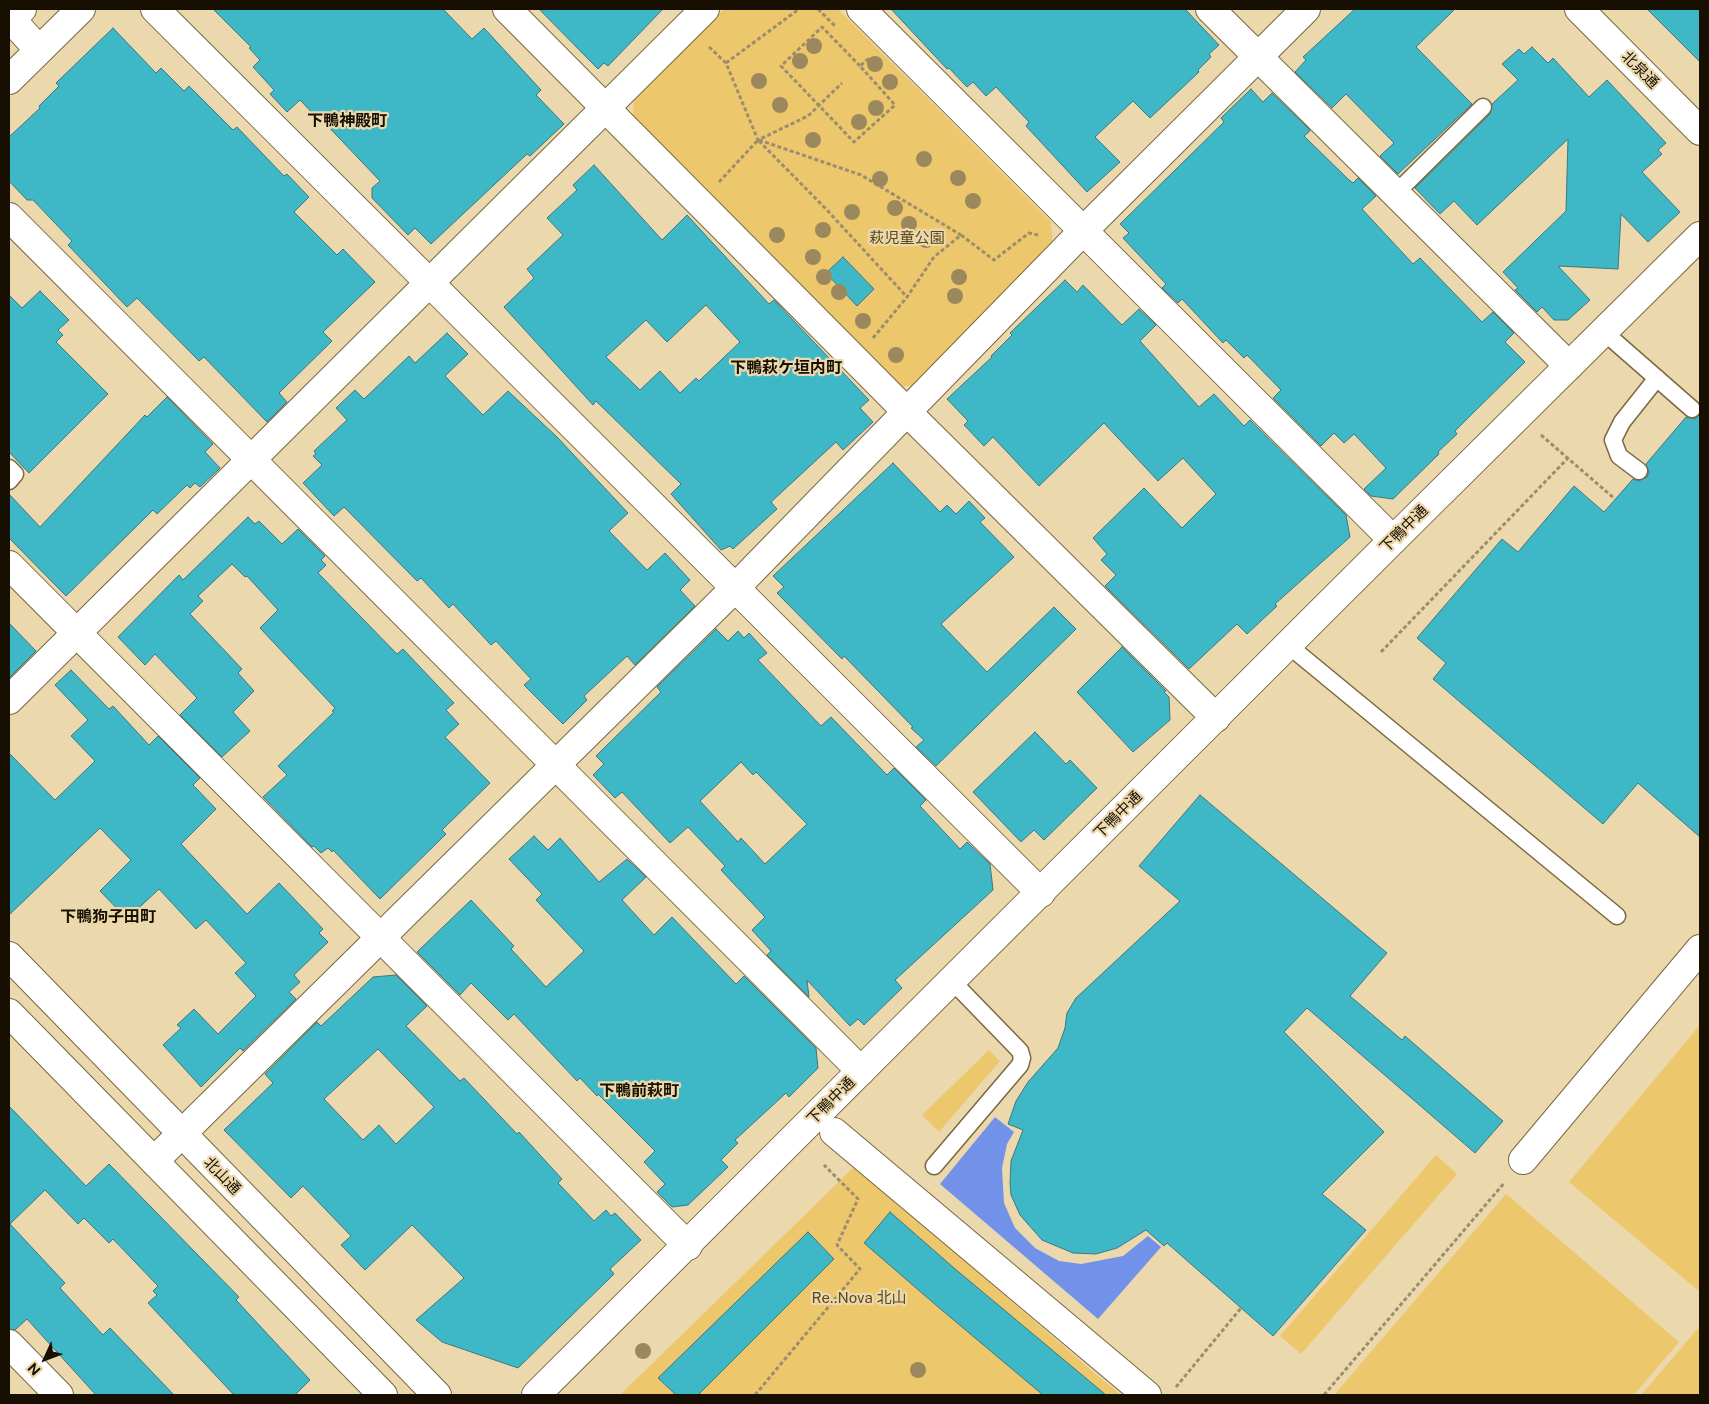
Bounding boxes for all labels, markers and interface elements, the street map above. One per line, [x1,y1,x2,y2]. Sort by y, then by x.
street label: 北泉通 [1618,48,1662,92]
district label: 下鴨神殿町 [307,111,387,131]
park label: 萩児童公園 [870,229,944,247]
district label: 下鴨萩ケ垣内町 [730,358,842,378]
street label: 下鴨中通 [1376,501,1432,557]
street label: 下鴨中通 [1090,787,1146,843]
district label: 下鴨狗子田町 [60,907,156,927]
street label: 下鴨中通 [803,1073,859,1129]
district label: 下鴨前萩町 [599,1081,679,1101]
street label: 北山通 [200,1154,244,1198]
park label: Re..Nova 北山 [812,1289,906,1307]
north arrow [20,1334,70,1384]
text: N [24,1360,44,1379]

